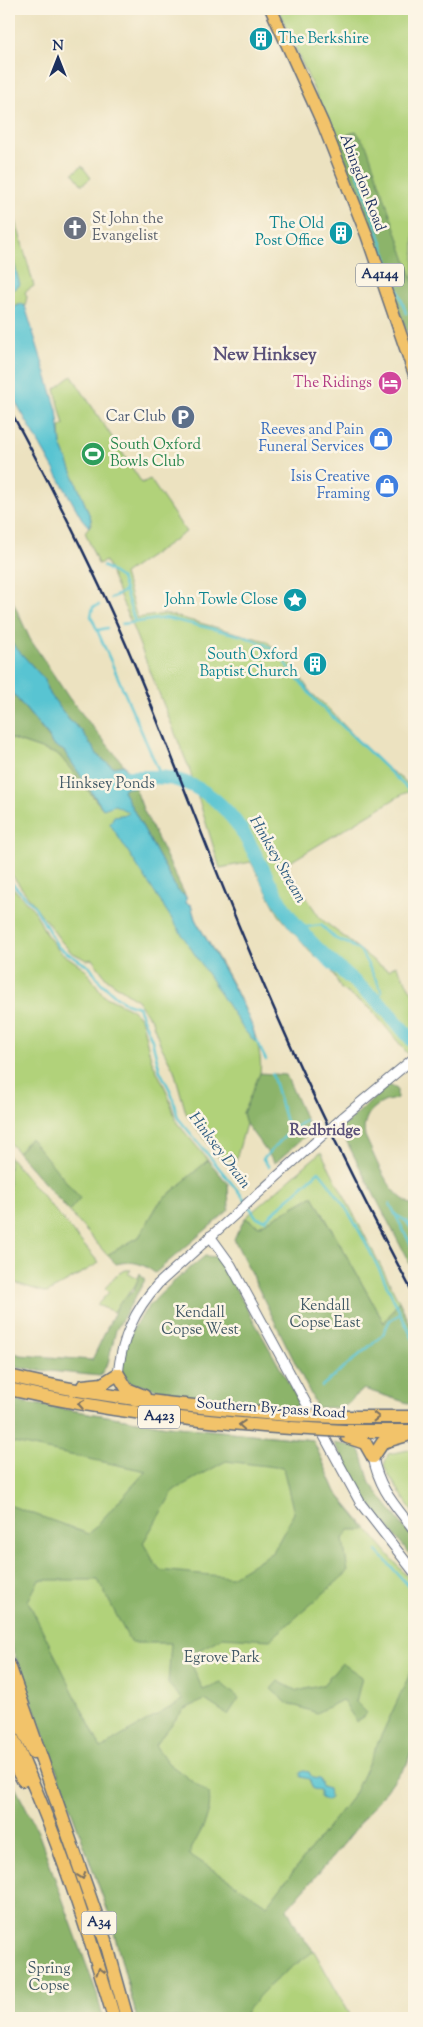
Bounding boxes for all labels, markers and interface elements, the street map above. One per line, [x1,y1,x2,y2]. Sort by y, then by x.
building icon: The Berkshire [248,26,274,52]
place label: The Berkshire [278,29,369,50]
north arrow [32,32,82,82]
text: N [52,37,64,57]
street label: Abingdon Road [334,131,390,235]
place label: St John the Evangelist [92,209,163,247]
place label: The Old Post Office [255,214,325,252]
church icon: St John the Evangelist [62,215,88,241]
building icon: The Old Post Office [328,220,354,246]
road number: A4144 [356,264,404,286]
district label: New Hinksey [213,343,317,369]
hotel icon: The Ridings [377,370,403,396]
place label: The Ridings [293,373,372,394]
parking icon: Car Club [170,404,196,430]
place label: Car Club [106,407,166,428]
place label: Reeves and Pain Funeral Services [258,420,364,458]
shop icon: Reeves and Pain Funeral Services [368,426,394,452]
place label: South Oxford Bowls Club [110,435,202,473]
sports icon: South Oxford Bowls Club [80,441,106,467]
place label: Isis Creative Framing [291,467,370,505]
shop icon: Isis Creative Framing [374,473,400,499]
place icon: John Towle Close [282,587,308,613]
place label: John Towle Close [164,590,278,611]
place label: South Oxford Baptist Church [199,645,299,683]
building icon: South Oxford Baptist Church [302,651,328,677]
park label: Hinksey Ponds [59,774,155,795]
water label: Hinksey Stream [243,812,311,908]
water label: Hinksey Drain [182,1108,256,1195]
district label: Redbridge [290,1120,361,1143]
park label: Kendall Copse East [289,1296,361,1334]
park label: Kendall Copse West [161,1303,239,1341]
street label: Southern By-pass Road [196,1393,347,1425]
one-way arrow [77,1400,85,1410]
road number: A423 [138,1405,180,1428]
one-way arrow [372,1412,380,1422]
one-way arrow [238,1419,246,1430]
park label: Egrove Park [184,1648,260,1669]
one-way arrow [76,1871,86,1880]
road number: A34 [82,1912,116,1935]
park label: Spring Copse [27,1959,71,1997]
one-way arrow [96,1968,106,1976]

